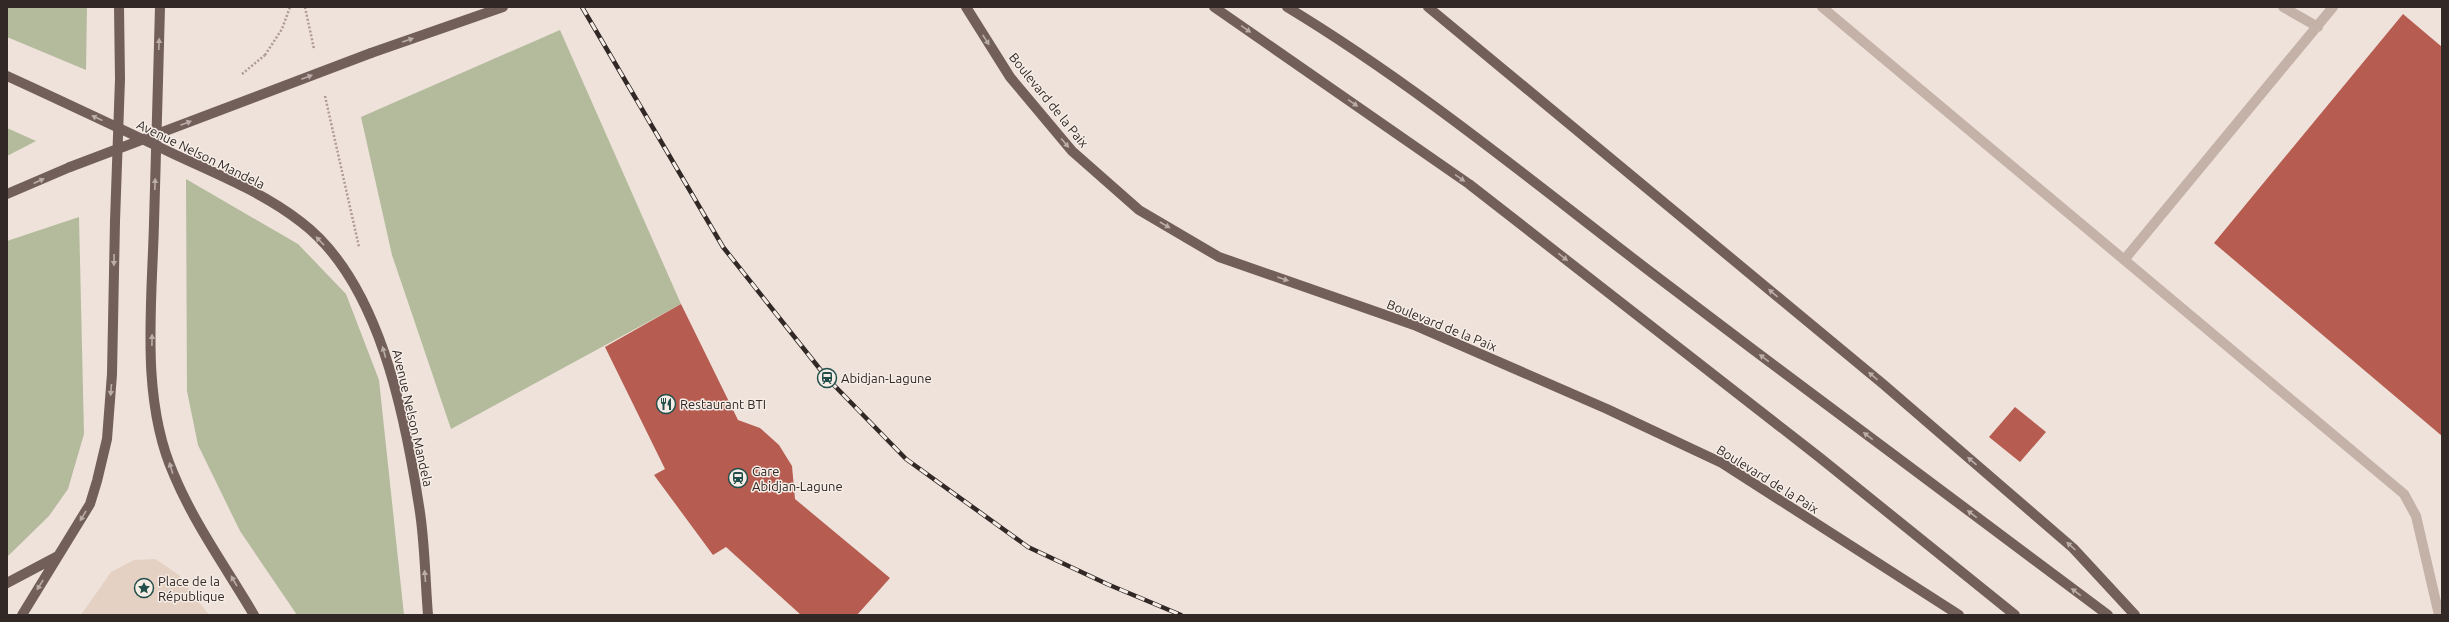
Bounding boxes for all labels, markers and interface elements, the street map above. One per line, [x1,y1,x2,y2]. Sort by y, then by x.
one-way arrow [1241,25,1251,33]
one-way arrow [983,34,990,46]
one-way arrow [156,37,162,50]
one-way arrow [402,37,414,43]
street label: Boulevard de la Paix [1007,50,1092,150]
one-way arrow [302,74,314,80]
one-way arrow [1348,99,1358,107]
one-way arrow [92,115,103,121]
street label: Avenue Nelson Mandela [135,117,267,191]
one-way arrow [180,120,192,126]
one-way arrow [1061,138,1070,148]
one-way arrow [1454,174,1465,182]
one-way arrow [33,177,45,183]
one-way arrow [152,177,158,190]
one-way arrow [1160,221,1170,229]
one-way arrow [315,236,325,246]
one-way arrow [1557,253,1568,261]
one-way arrow [111,254,117,267]
one-way arrow [1277,276,1289,282]
one-way arrow [1768,289,1778,298]
street label: Boulevard de la Paix [1385,297,1499,354]
one-way arrow [149,333,155,346]
one-way arrow [381,346,387,358]
street label: Avenue Nelson Mandela [390,348,436,488]
one-way arrow [1759,354,1769,362]
station icon: Abidjan-Lagune [816,367,838,389]
place label: Abidjan-Lagune [841,371,932,385]
one-way arrow [1868,372,1879,381]
one-way arrow [107,384,114,396]
restaurant icon: Restaurant BTI [655,393,677,415]
place label: Restaurant BTI [680,397,766,411]
one-way arrow [1862,432,1873,440]
street label: Boulevard de la Paix [1715,442,1822,516]
one-way arrow [1967,456,1977,465]
one-way arrow [168,462,174,474]
place label: Gare Abidjan-Lagune [752,464,843,493]
station icon: Gare Abidjan-Lagune [727,467,749,489]
one-way arrow [79,510,86,522]
one-way arrow [1967,510,1977,518]
one-way arrow [2065,541,2076,550]
one-way arrow [422,570,429,582]
place label: Place de la République [158,574,225,603]
one-way arrow [231,575,238,587]
place icon: Place de la République [133,577,155,599]
one-way arrow [37,580,44,591]
one-way arrow [2071,587,2082,596]

